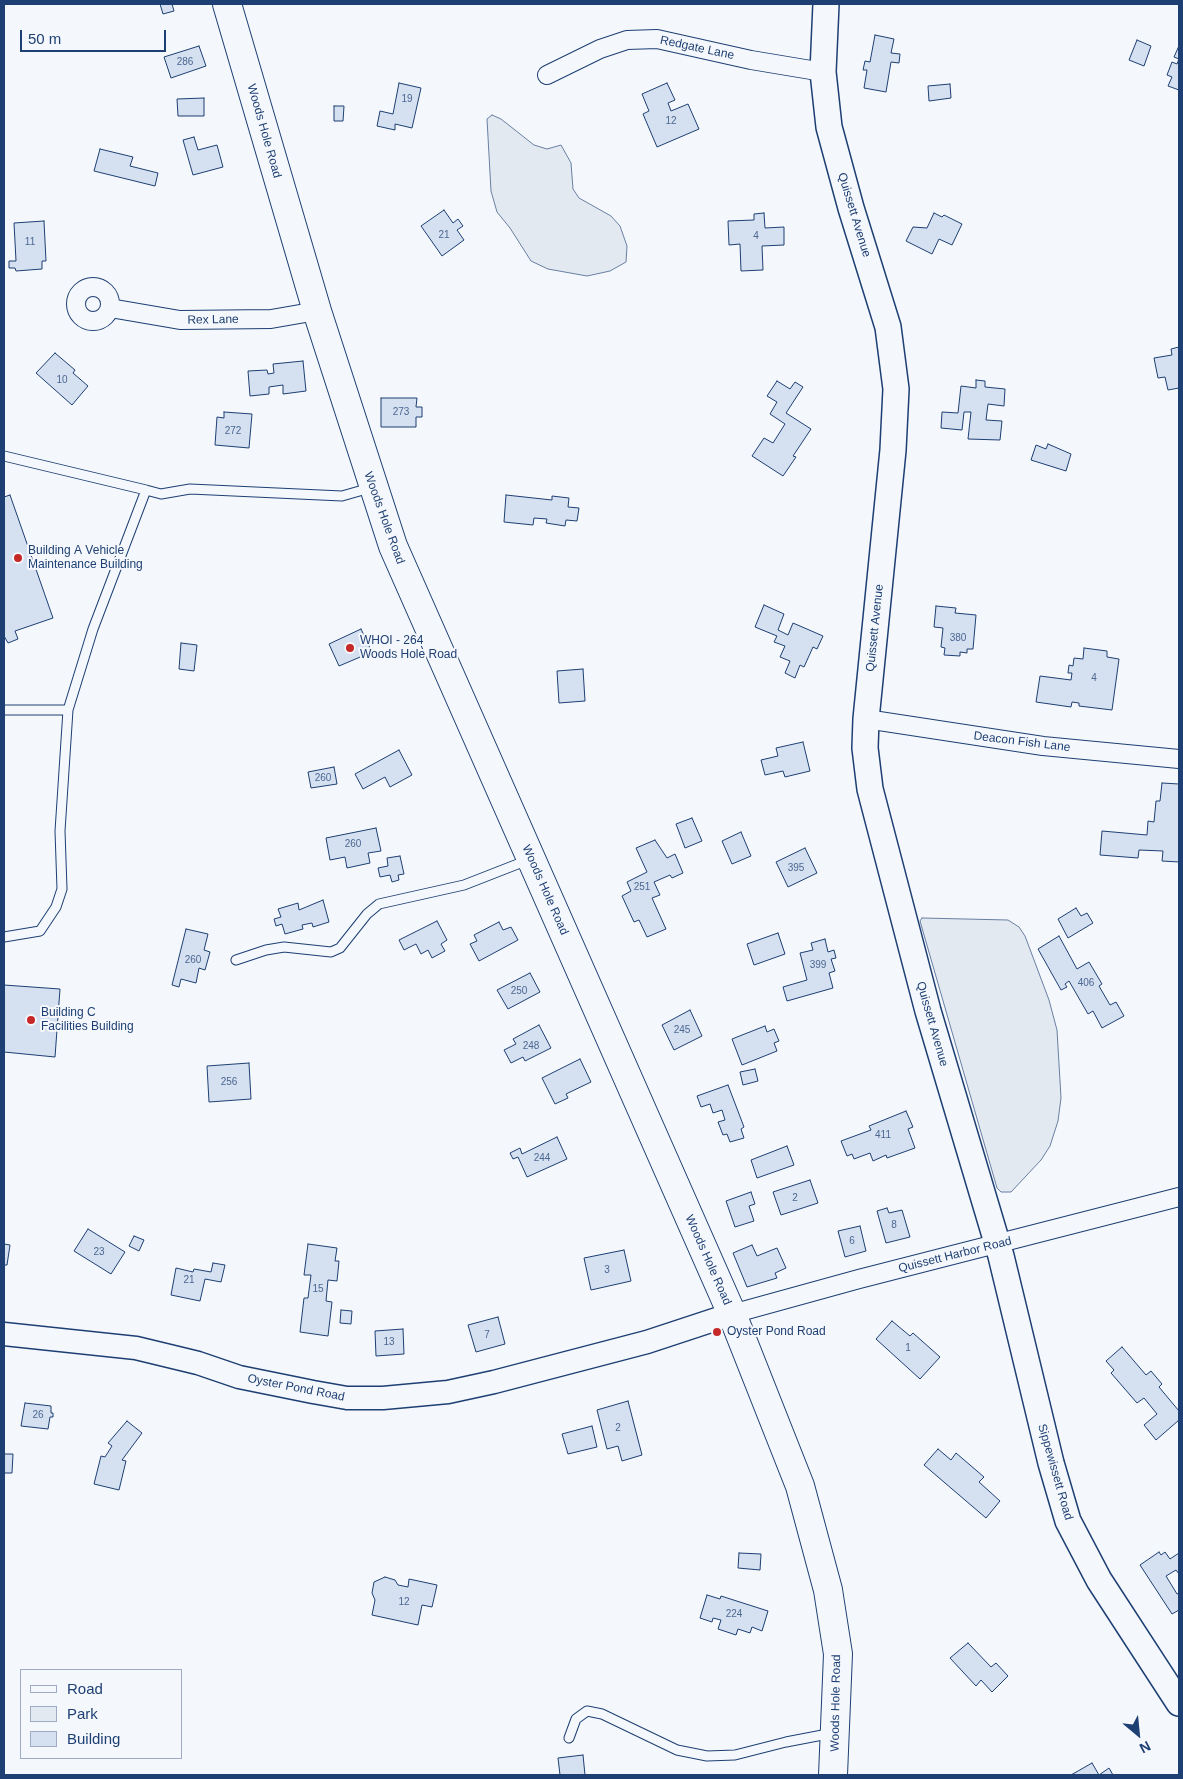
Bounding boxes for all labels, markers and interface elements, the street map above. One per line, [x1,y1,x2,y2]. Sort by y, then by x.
scale bar [22,20,169,52]
text: 50 m [28,30,61,47]
street label: Redgate Lane [659,33,735,63]
house number: 286 [177,56,193,68]
street label: Woods Hole Road [244,82,284,180]
house number: 19 [401,93,413,105]
house number: 12 [665,115,677,127]
street label: Quissett Avenue [834,171,874,259]
house number: 21 [438,229,450,241]
house number: 4 [753,230,759,242]
house number: 11 [25,236,35,248]
street label: Rex Lane [187,312,239,328]
house number: 10 [56,374,68,386]
house number: 273 [393,406,409,418]
house number: 272 [225,425,241,437]
street label: Woods Hole Road [361,470,407,566]
place label: Building A Vehicle Maintenance Building [28,544,143,572]
marker: Building A Vehicle Maintenance Building [12,552,24,564]
street label: Quissett Avenue [863,584,887,672]
house number: 380 [950,632,966,644]
place label: WHOI - 264 Woods Hole Road [360,634,457,662]
marker: WHOI - 264 Woods Hole Road [344,642,356,654]
house number: 4 [1091,672,1097,684]
street label: Deacon Fish Lane [973,729,1071,755]
house number: 260 [315,772,331,784]
house number: 260 [345,838,361,850]
street label: Woods Hole Road [519,843,571,937]
house number: 395 [788,862,804,874]
house number: 251 [634,881,650,893]
house number: 260 [185,954,201,966]
house number: 399 [810,959,826,971]
house number: 406 [1078,977,1094,989]
street label: Quissett Avenue [913,980,951,1068]
house number: 250 [511,985,527,997]
place label: Building C Facilities Building [41,1006,134,1034]
marker: Building C Facilities Building [25,1014,37,1026]
house number: 245 [674,1024,690,1036]
house number: 248 [523,1040,539,1052]
house number: 256 [221,1076,237,1088]
house number: 411 [875,1129,891,1141]
house number: 244 [534,1152,550,1164]
house number: 2 [792,1192,798,1204]
street label: Woods Hole Road [682,1213,734,1307]
house number: 8 [891,1219,897,1231]
street label: Quissett Harbor Road [897,1234,1013,1276]
house number: 6 [849,1235,855,1247]
house number: 23 [93,1246,105,1258]
house number: 3 [604,1264,610,1276]
house number: 21 [183,1274,195,1286]
house number: 15 [312,1283,324,1295]
place label: Oyster Pond Road [727,1325,826,1339]
marker: Oyster Pond Road [711,1326,723,1338]
house number: 7 [484,1329,490,1341]
house number: 13 [383,1336,395,1348]
house number: 1 [905,1342,911,1354]
street label: Oyster Pond Road [246,1372,346,1404]
house number: 26 [32,1409,44,1421]
house number: 2 [615,1422,621,1434]
street label: Sippewissett Road [1034,1422,1076,1522]
house number: 12 [398,1596,410,1608]
house number: 224 [726,1608,742,1620]
street label: Woods Hole Road [828,1654,844,1752]
legend [20,1669,182,1759]
text: Road [67,1680,103,1697]
text: Park [67,1705,98,1722]
north arrow [1113,1709,1163,1759]
text: Building [67,1730,120,1747]
text: N [1137,1738,1153,1757]

